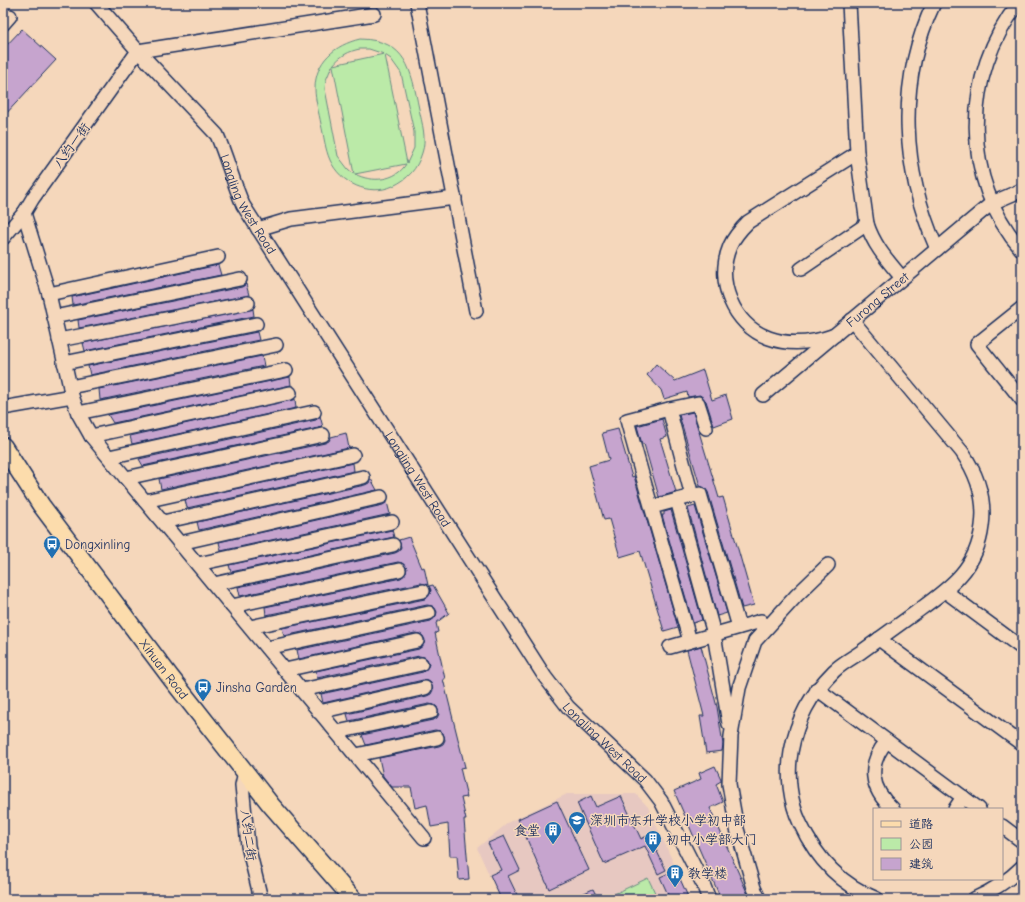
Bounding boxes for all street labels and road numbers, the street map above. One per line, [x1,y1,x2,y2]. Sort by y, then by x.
street label: 八约一街 [50,120,93,171]
street label: Longling West Road [217,152,279,257]
street label: Furong Street [843,268,913,330]
street label: Longling West Road [382,429,454,530]
street label: Xihuan Road [136,636,192,702]
street label: Longling West Road [559,700,650,786]
street label: 八约二街 [237,808,260,862]

